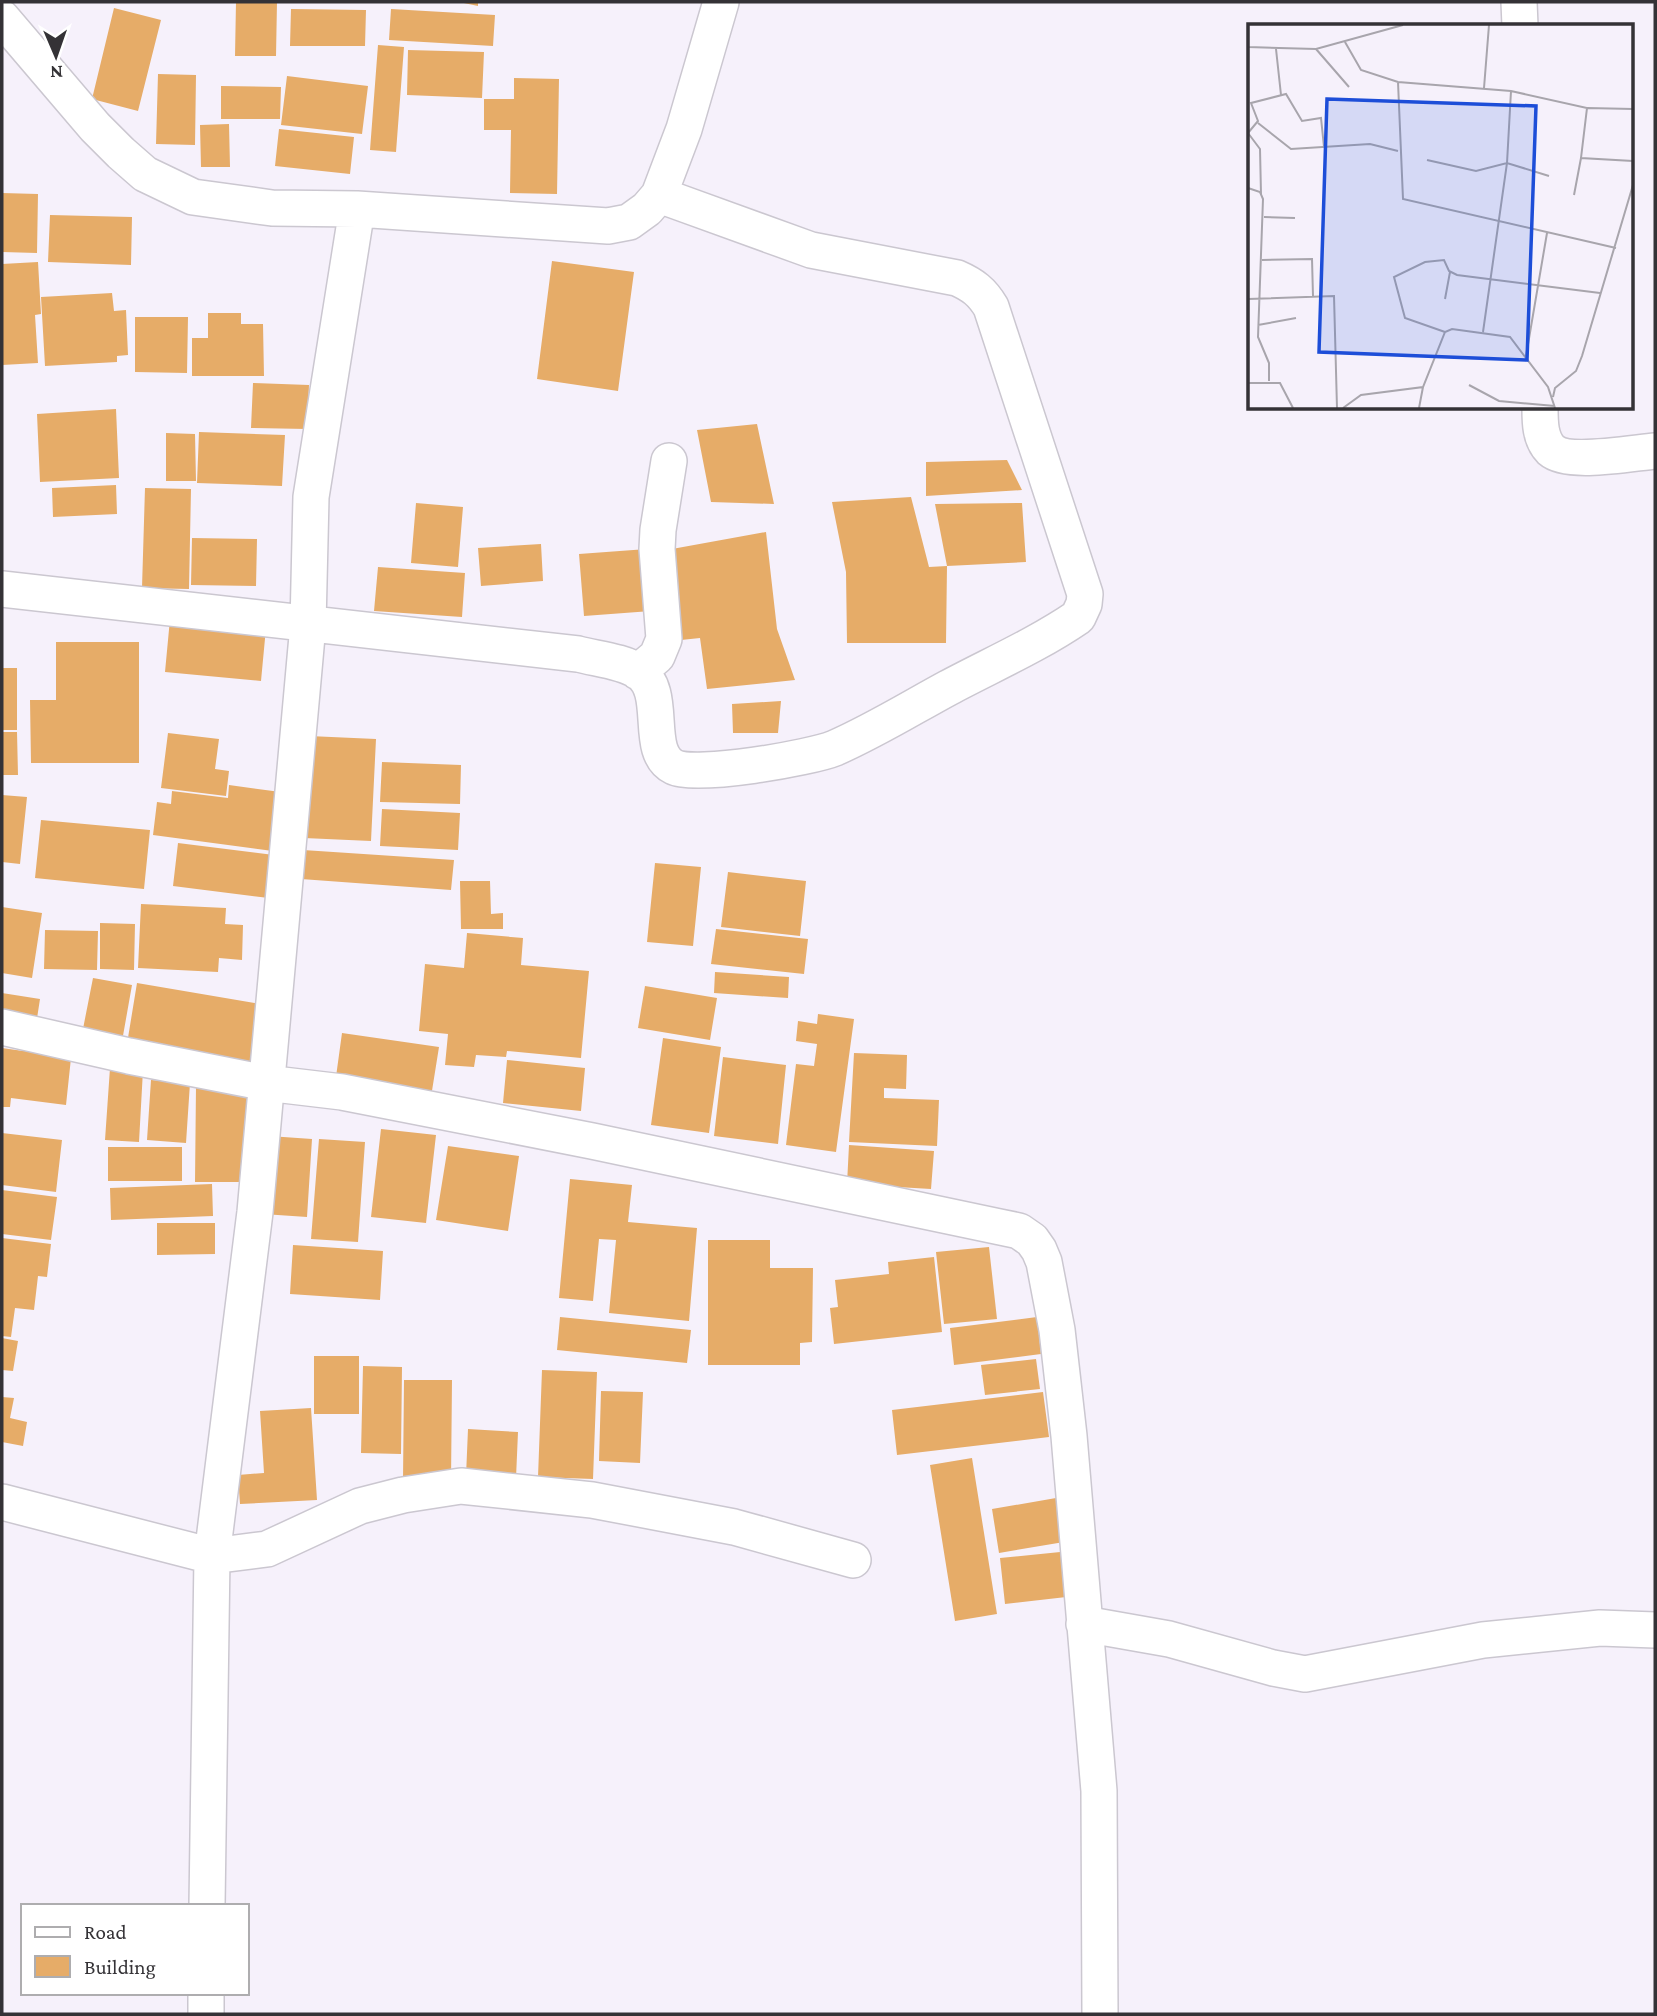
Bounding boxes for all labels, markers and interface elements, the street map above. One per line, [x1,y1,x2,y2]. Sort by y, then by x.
north arrow [21,21,91,91]
inset map [1248,24,1632,410]
text: N [50,62,63,83]
legend [21,1904,248,1995]
text: Road [84,1920,127,1944]
text: Building [84,1955,156,1979]

